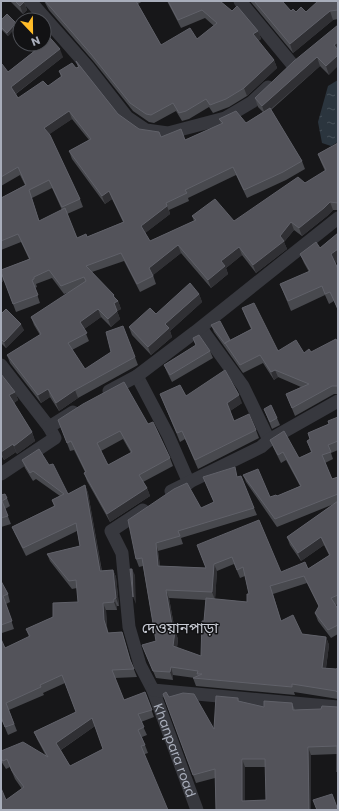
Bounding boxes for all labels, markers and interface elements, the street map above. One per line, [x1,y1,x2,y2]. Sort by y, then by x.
north arrow [12,12,52,52]
text: N [29,32,43,50]
district label: দেওয়ানপাড়া [142,617,219,638]
street label: Khanpara road [149,701,201,800]

